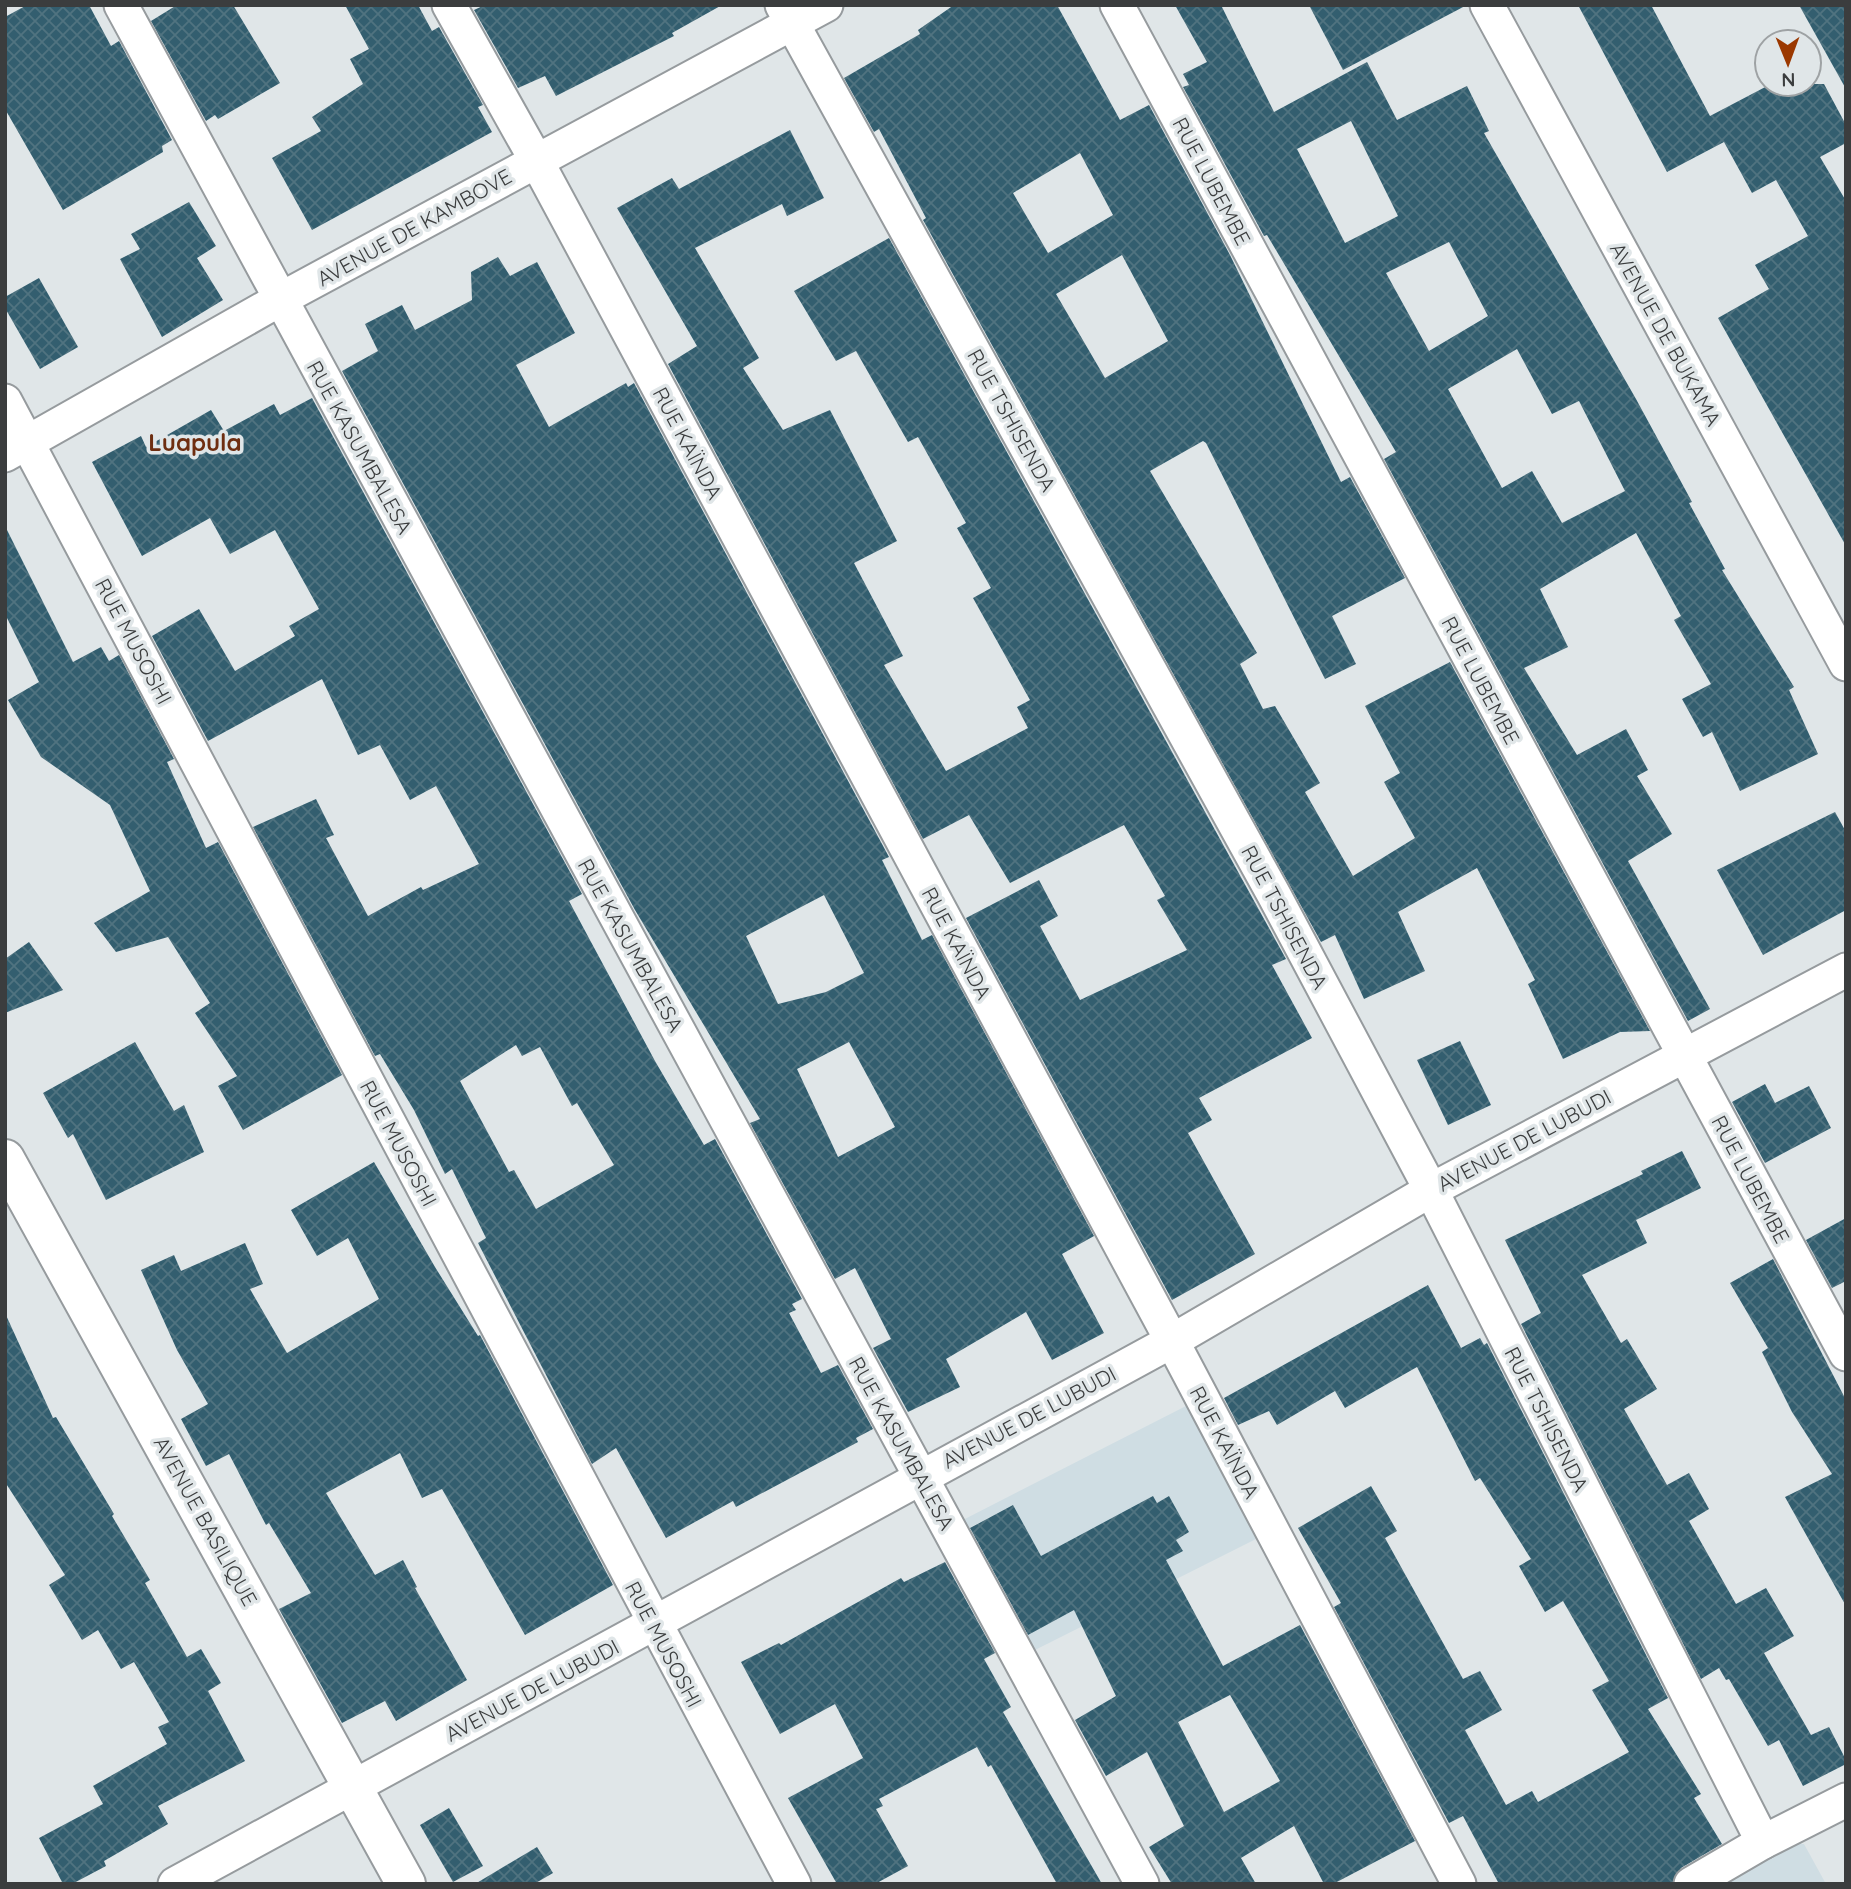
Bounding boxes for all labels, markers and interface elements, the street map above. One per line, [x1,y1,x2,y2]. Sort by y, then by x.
north arrow [1753,28,1823,98]
text: N [1781,68,1795,92]
street label: RUE LUBEMBE [1167,113,1257,249]
street label: AVENUE DE KAMBOVE [312,163,516,291]
street label: AVENUE DE BUKAMA [1605,238,1727,430]
street label: RUE TSHISENDA [962,344,1062,496]
street label: RUE KASUMBALESA [302,356,418,538]
street label: RUE KAÏNDA [648,382,728,504]
district label: Luapula [148,427,242,457]
street label: RUE MUSOSHI [90,574,178,708]
street label: RUE LUBEMBE [1436,612,1526,748]
street label: RUE TSHISENDA [1236,841,1334,993]
street label: RUE KASUMBALESA [573,854,689,1036]
street label: RUE KAÏNDA [917,882,997,1004]
street label: RUE MUSOSHI [355,1076,443,1210]
street label: AVENUE DE LUBUDI [1433,1083,1615,1197]
street label: RUE LUBEMBE [1706,1111,1796,1247]
street label: RUE TSHISENDA [1499,1342,1595,1496]
street label: RUE KASUMBALESA [844,1352,960,1534]
street label: AVENUE DE LUBUDI [938,1360,1120,1474]
street label: RUE KAÏNDA [1185,1381,1265,1503]
street label: AVENUE BASILIQUE [149,1432,263,1610]
street label: RUE MUSOSHI [620,1577,708,1711]
street label: AVENUE DE LUBUDI [441,1633,623,1747]

